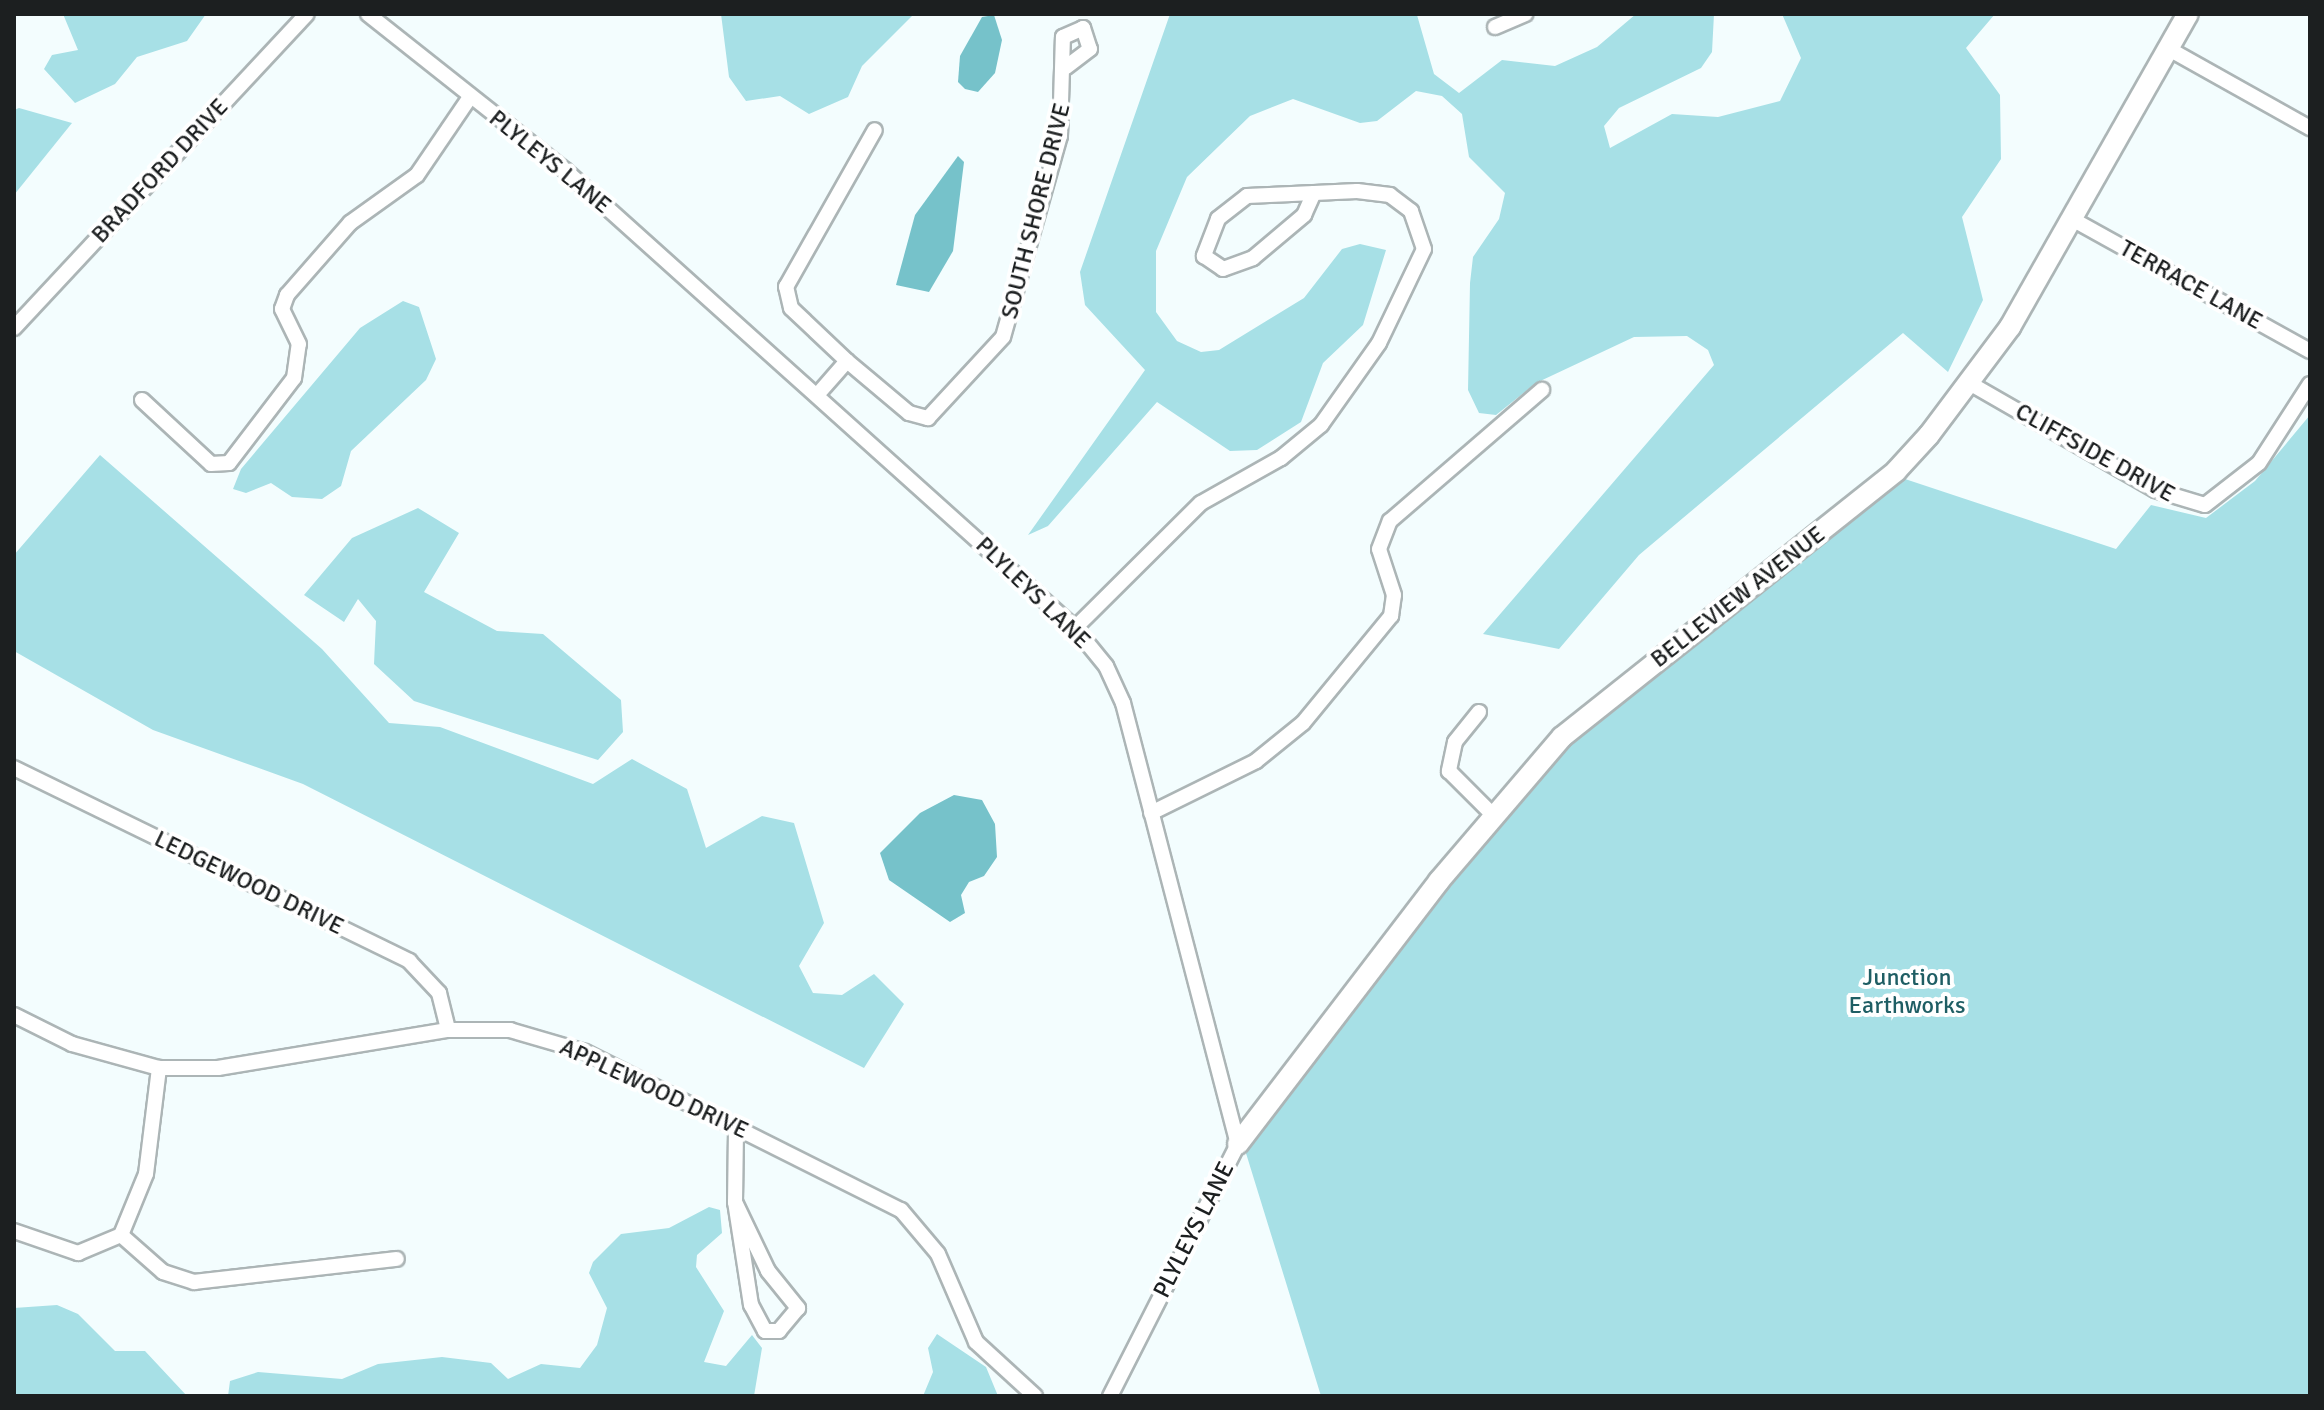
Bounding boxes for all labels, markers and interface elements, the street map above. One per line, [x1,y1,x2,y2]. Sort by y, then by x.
street label: BRADFORD DRIVE [86,93,234,249]
street label: SOUTH SHORE DRIVE [995,100,1077,322]
street label: PLYLEYS LANE [483,104,617,220]
street label: TERRACE LANE [2115,234,2267,336]
street label: CLIFFSIDE DRIVE [2010,397,2180,509]
street label: BELLEVIEW AVENUE [1645,520,1831,674]
street label: PLYLEYS LANE [969,531,1097,655]
street label: LEDGEWOOD DRIVE [149,825,349,941]
park label: Junction Earthworks [1849,964,1965,1020]
street label: APPLEWOOD DRIVE [555,1033,753,1145]
street label: PLYLEYS LANE [1147,1157,1241,1303]

